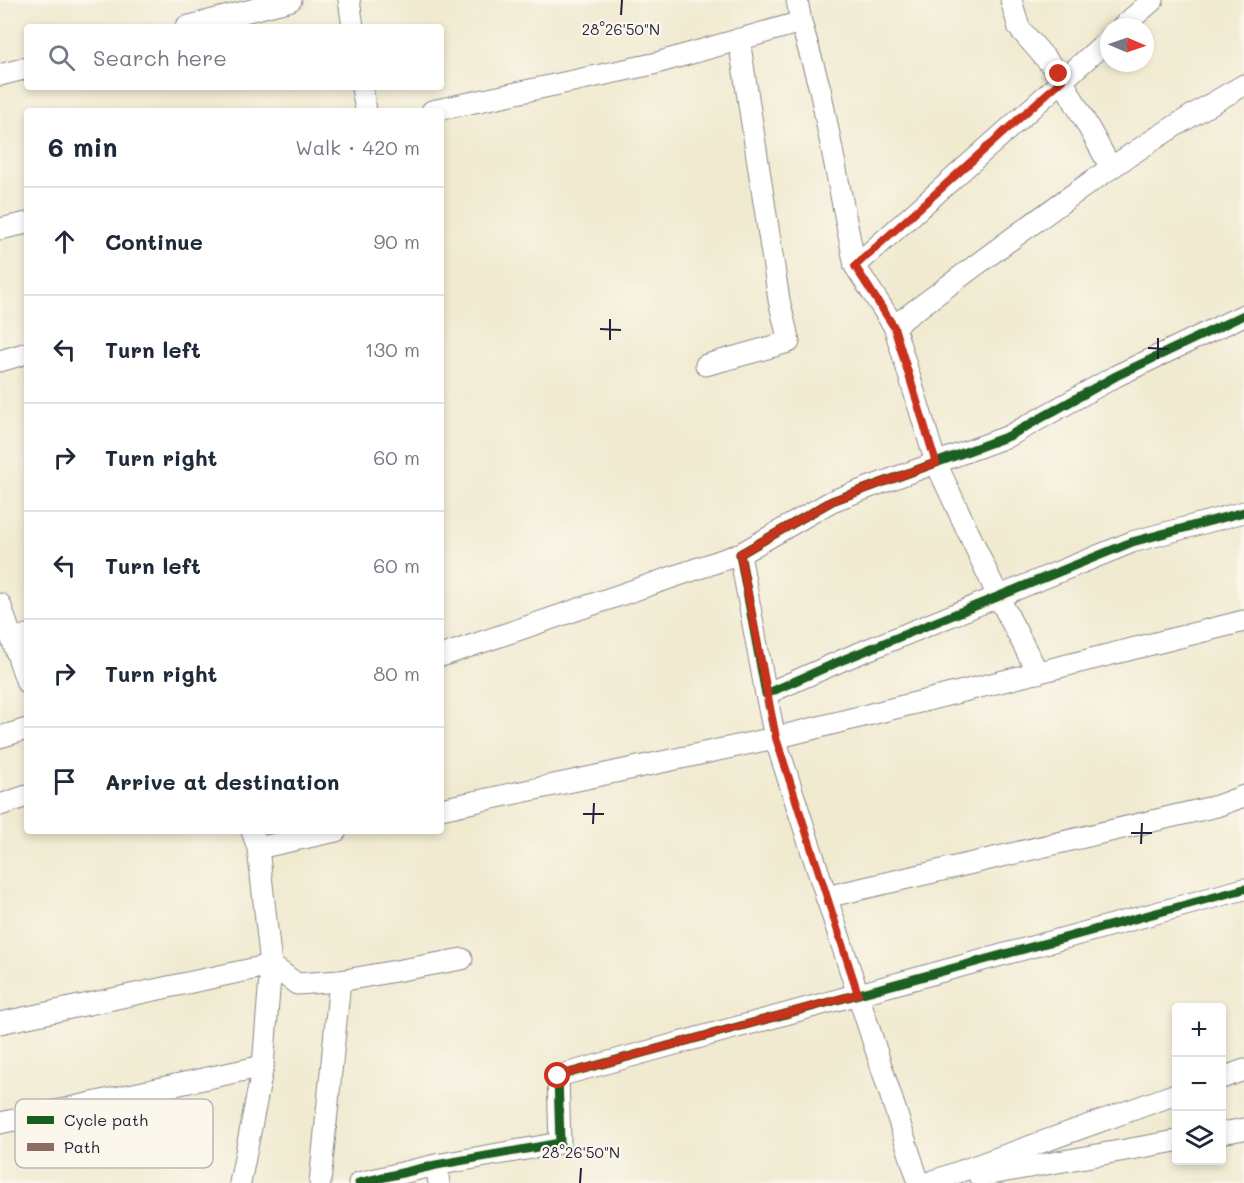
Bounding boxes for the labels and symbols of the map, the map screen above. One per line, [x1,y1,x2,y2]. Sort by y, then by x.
north arrow [1100,18,1154,72]
text: 28°26'50"N [582,19,660,39]
route end [1045,60,1071,86]
route start [544,1062,570,1088]
legend [15,1099,213,1168]
text: Cycle path [64,1109,148,1130]
text: Path [64,1136,100,1157]
text: 28°26'50"N [542,1142,620,1162]

